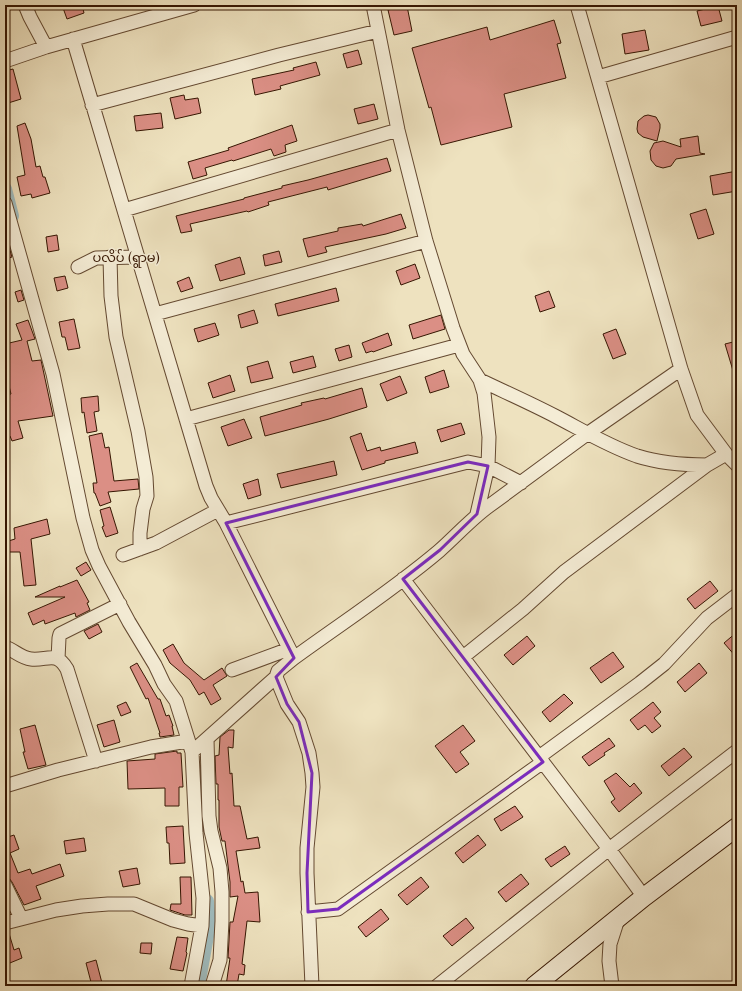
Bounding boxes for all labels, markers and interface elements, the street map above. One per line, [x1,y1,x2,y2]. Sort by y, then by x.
district label: ပလိပ် (ရွာမ) [92,249,160,268]

